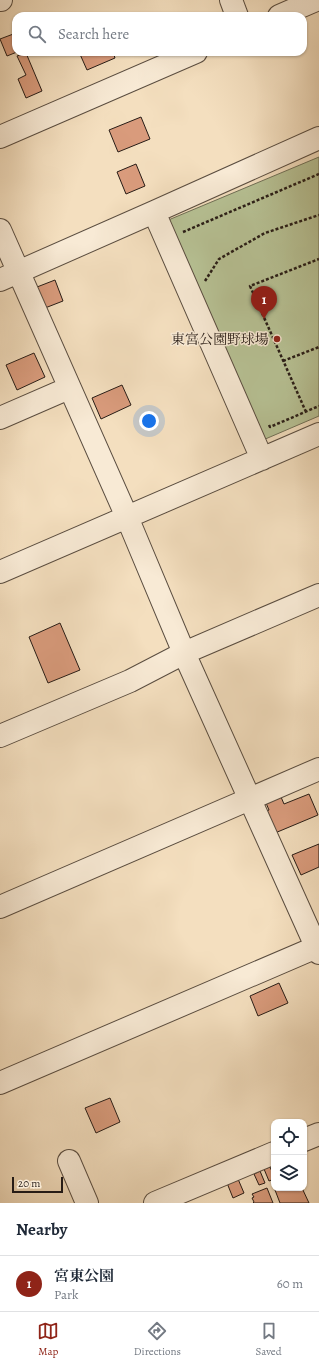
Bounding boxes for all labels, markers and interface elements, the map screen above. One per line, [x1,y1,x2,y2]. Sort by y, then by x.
search box [12,12,307,56]
icon: search [26,23,48,45]
text: Search here [58,24,129,44]
pin: 1 [251,286,277,319]
place label: 東宮公園野球場 [171,330,269,349]
marker: 東宮公園野球場 [272,334,282,344]
your location [139,411,159,431]
map controls [271,1119,307,1191]
button: locate [271,1119,307,1155]
button: layers [271,1155,307,1191]
scale bar [12,1175,63,1194]
text: 20 m [18,1176,40,1191]
text: Nearby [16,1218,67,1241]
text: 宮東公園 [54,1266,114,1286]
text: 1 [27,1275,31,1292]
text: 60 m [277,1275,303,1292]
text: Park [54,1286,78,1303]
tab: Map [37,1320,59,1359]
tab: Directions [134,1320,181,1359]
tab: Saved [256,1320,282,1359]

